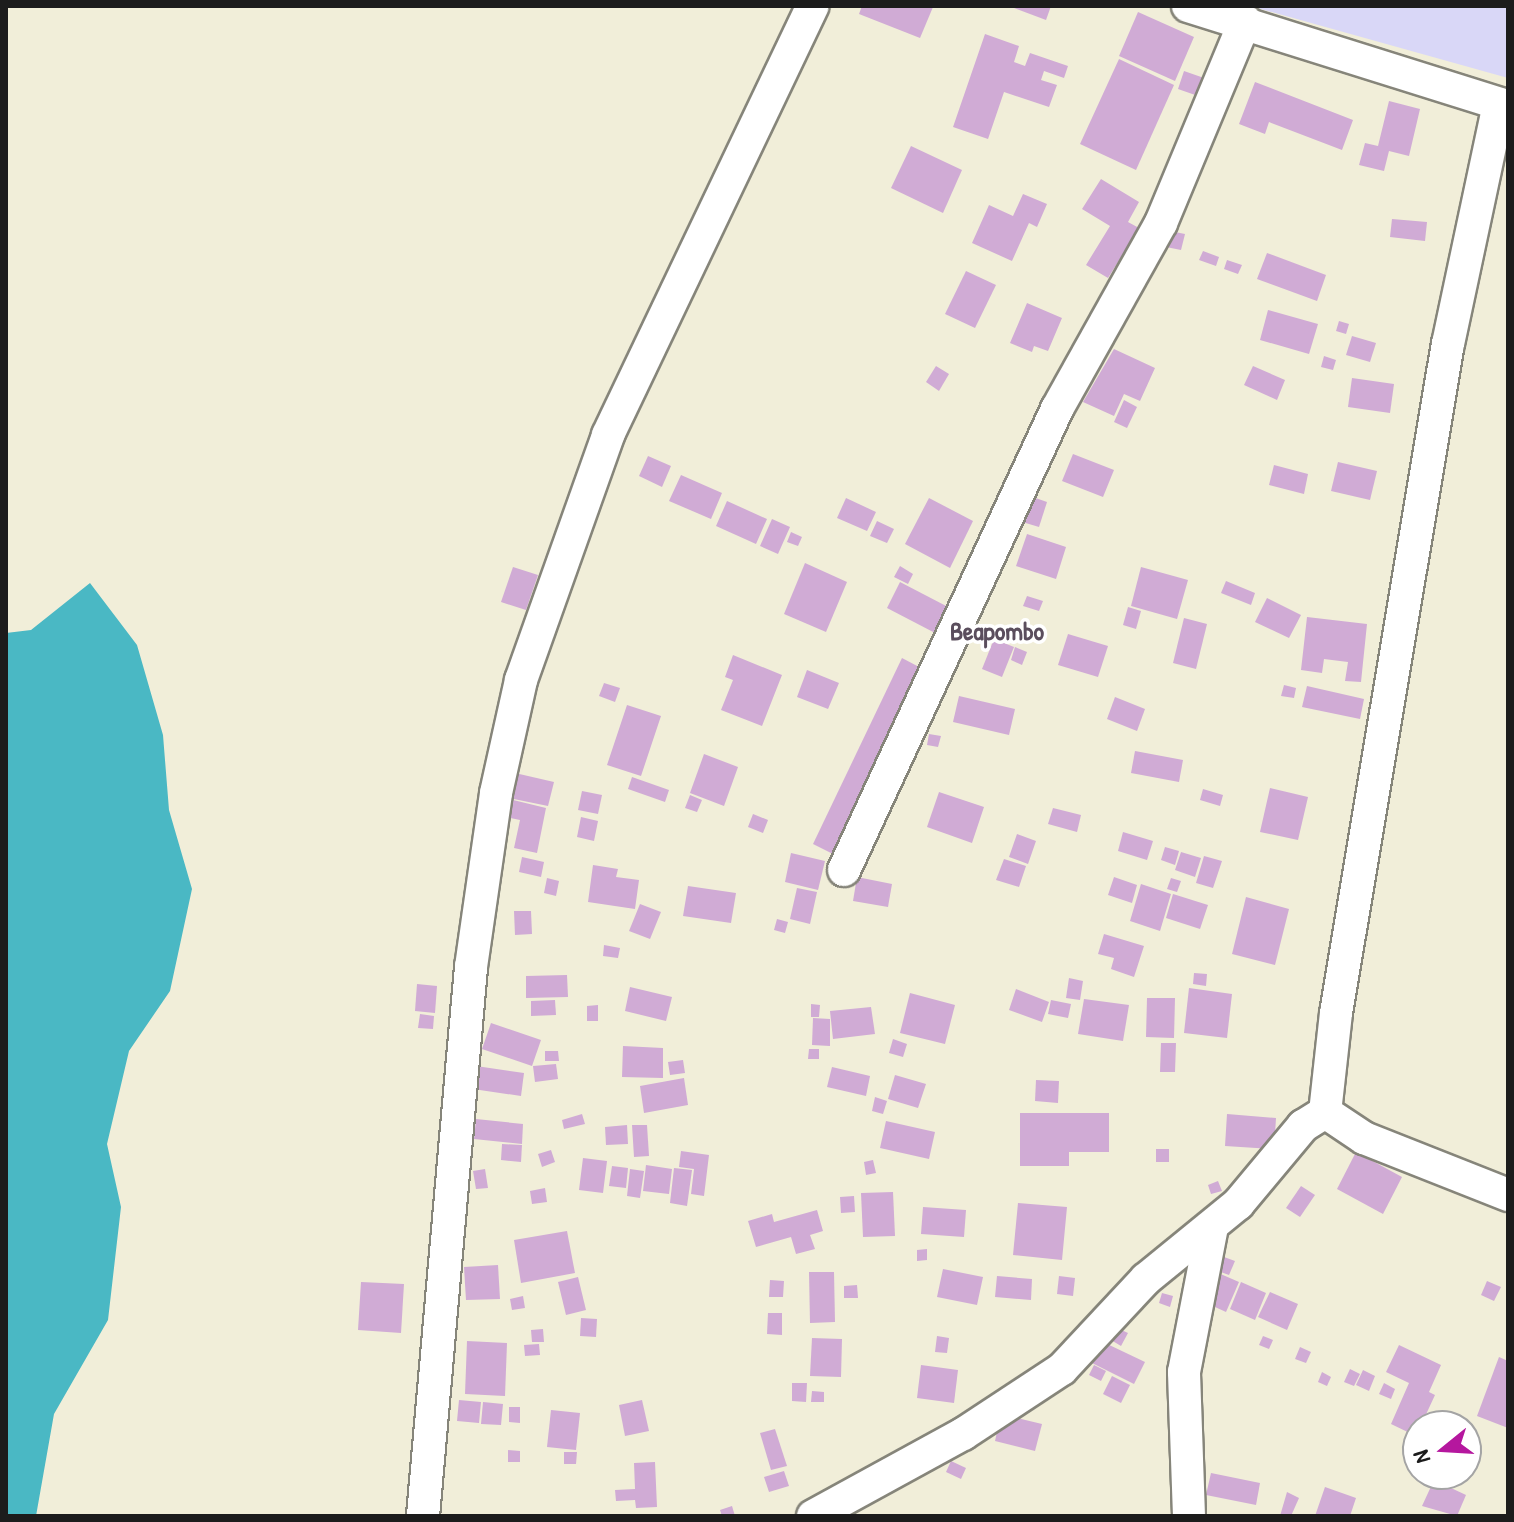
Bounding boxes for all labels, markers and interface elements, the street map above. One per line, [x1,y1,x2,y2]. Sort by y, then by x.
district label: Beapombo [950,615,1044,647]
north arrow [1402,1410,1482,1490]
text: N [1405,1447,1437,1467]

